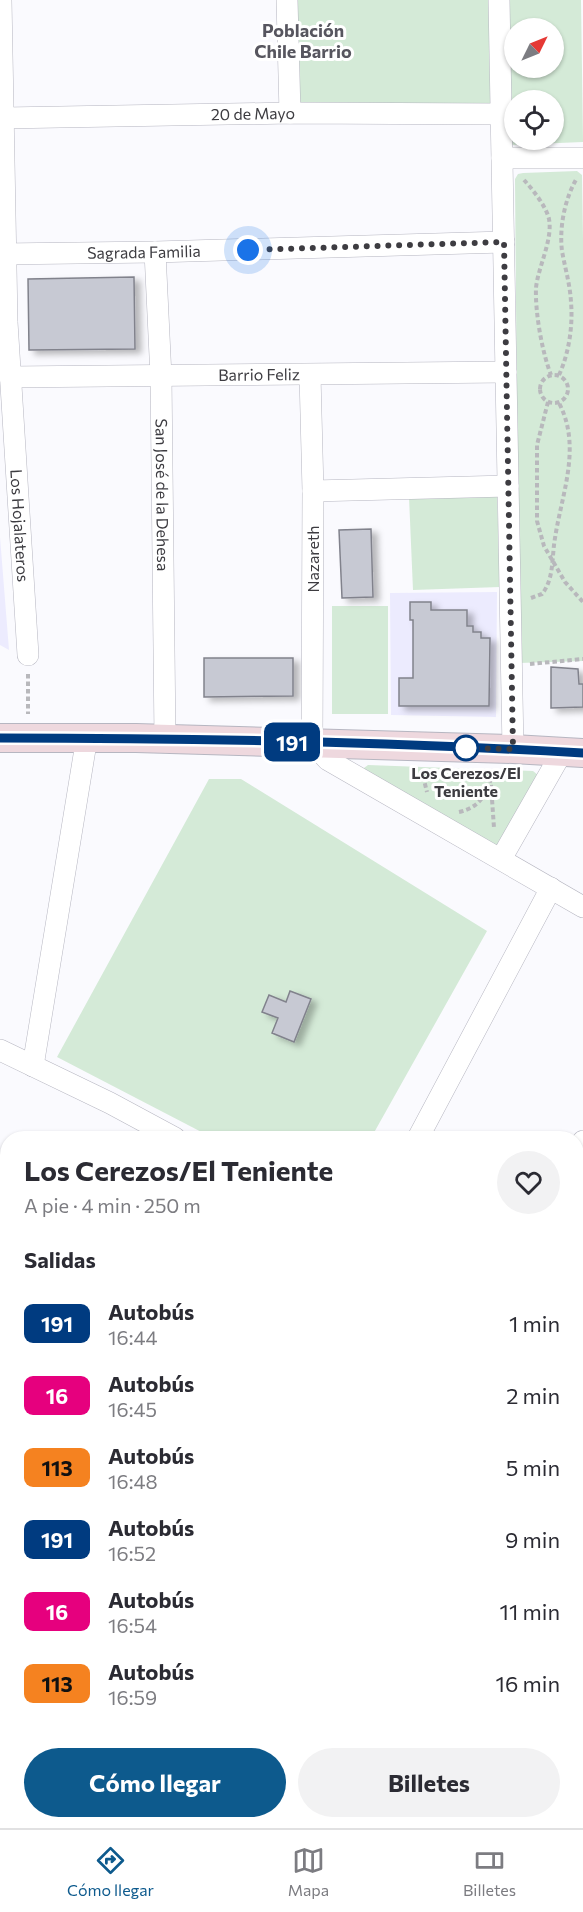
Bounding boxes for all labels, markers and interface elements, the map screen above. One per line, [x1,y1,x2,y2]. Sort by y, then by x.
north arrow [504,18,564,78]
map controls [504,18,564,150]
district label: Población Chile Barrio [254,19,352,62]
button: locate [504,90,564,150]
street label: 20 de Mayo [211,103,295,123]
your location [233,235,263,265]
street label: Sagrada Familia [87,241,201,262]
street label: Barrio Feliz [218,364,300,384]
street label: San José de la Dehesa [152,418,173,571]
street label: Los Hojalateros [7,468,33,583]
street label: Nazareth [303,526,322,592]
line badge: 191 [258,722,326,762]
text: 191 [276,730,308,755]
marker: Los Cerezos/El Teniente [453,735,479,761]
place label: Los Cerezos/El Teniente [411,763,521,800]
button: heart [497,1151,560,1214]
text: Los Cerezos/El Teniente [24,1153,333,1187]
text: A pie · 4 min · 250 m [24,1193,201,1217]
text: Salidas [24,1246,96,1273]
text: Autobús [108,1298,194,1325]
text: 1 min [509,1310,560,1337]
text: 191 [41,1311,73,1336]
text: 16:44 [108,1325,157,1349]
text: Autobús [108,1370,194,1397]
text: 2 min [506,1382,560,1409]
text: 16 [46,1383,68,1408]
text: 16:45 [108,1397,157,1421]
text: Autobús [108,1442,194,1469]
text: 5 min [506,1454,560,1481]
text: 113 [41,1455,73,1480]
text: 16:48 [108,1469,158,1493]
text: Autobús [108,1514,194,1541]
text: 9 min [505,1526,560,1553]
text: 191 [41,1527,73,1552]
text: 16:52 [108,1541,156,1565]
text: Autobús [108,1586,194,1613]
text: 11 min [500,1598,560,1625]
text: 16 [46,1599,68,1624]
text: 16:54 [108,1613,157,1637]
text: Autobús [108,1658,194,1685]
text: 16 min [496,1670,560,1697]
text: 113 [41,1671,73,1696]
text: 16:59 [108,1685,157,1709]
button: Cómo llegar [24,1748,286,1817]
button: Billetes [298,1748,560,1817]
tab: Cómo llegar [67,1844,154,1899]
tab: Mapa [288,1844,329,1899]
tab: Billetes [463,1844,516,1899]

